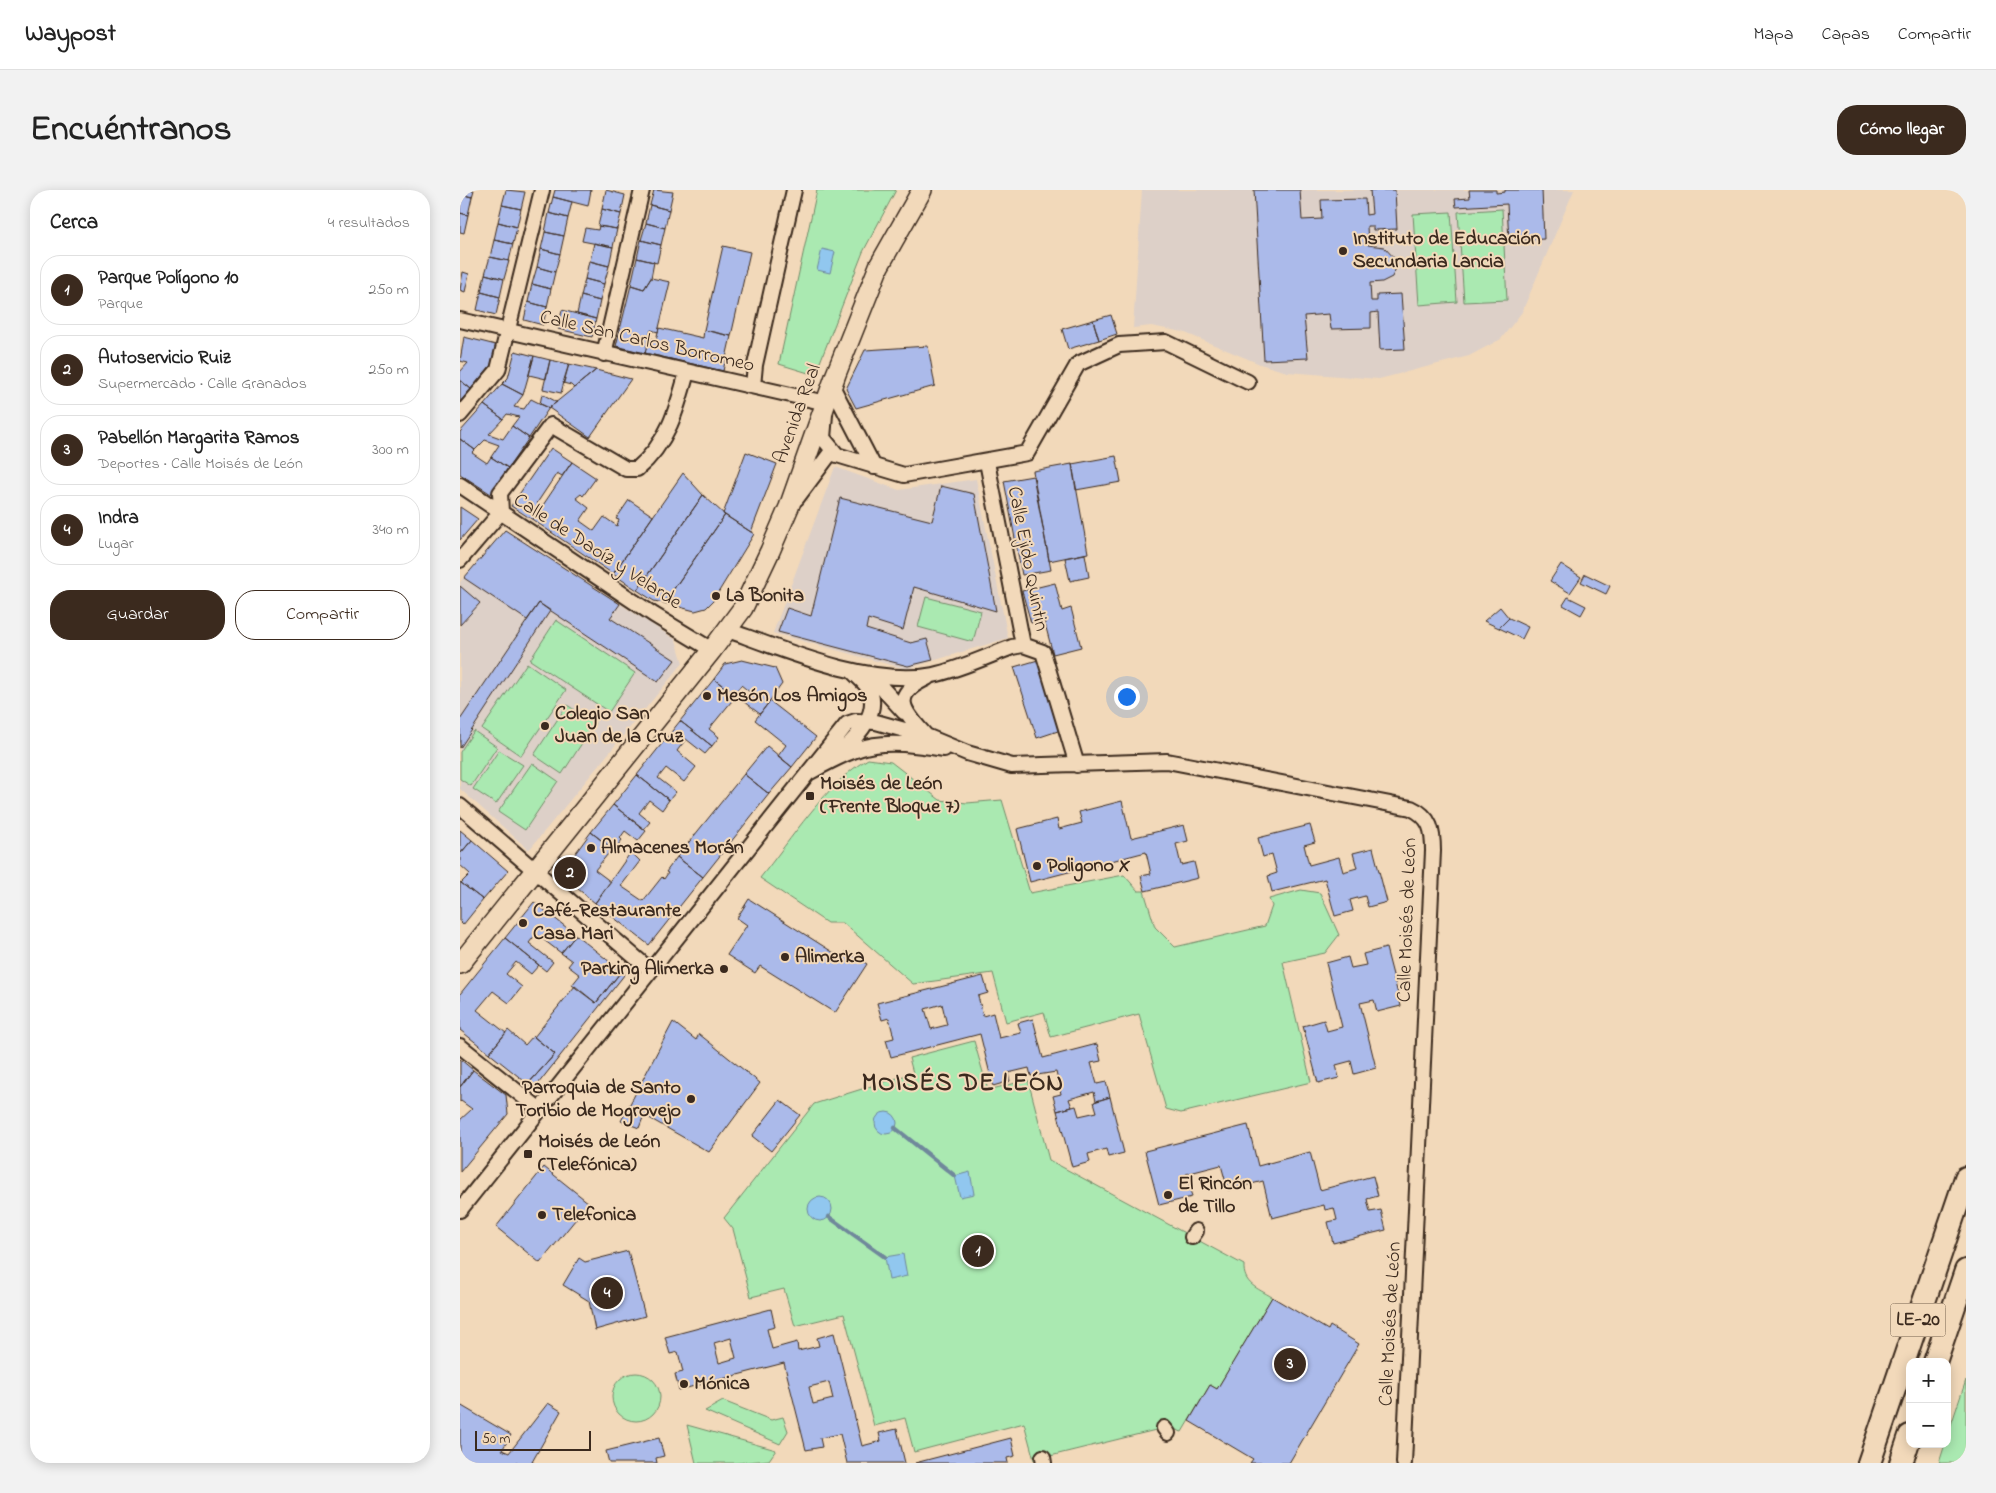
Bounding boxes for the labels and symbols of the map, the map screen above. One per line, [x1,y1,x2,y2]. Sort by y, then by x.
place label: Instituto de Educación Secundaria Lancia [1353,225,1541,277]
marker: Instituto de Educación Secundaria Lancia [1337,245,1349,257]
street label: Calle San Carlos Borromeo [537,303,757,381]
street label: Avenida Real [767,360,829,468]
street label: Calle Ejido Quintin [999,484,1055,634]
street label: Calle de Daoíz y Velarde [507,487,687,617]
place label: La Bonita [726,582,804,611]
marker: La Bonita [710,590,722,602]
place label: Mesón Los Amigos [717,682,868,712]
your location [1114,684,1140,710]
marker: Mesón Los Amigos [701,690,713,702]
place label: Colegio San Juan de la Cruz [555,700,684,752]
marker: Colegio San Juan de la Cruz [539,720,551,732]
place label: Moisés de León (Frente Bloque 7) [820,770,959,822]
marker: Moisés de León (Frente Bloque 7) [804,790,816,802]
place label: Almacenes Morán [601,834,744,863]
street label: Calle Moisés de León [1391,837,1425,1003]
marker: Almacenes Morán [585,842,597,854]
place label: Poligono X [1047,852,1131,882]
pin: 2 [554,854,586,892]
marker: Poligono X [1031,860,1043,872]
place label: Café-Restaurante Casa Mari [533,897,682,949]
marker: Café-Restaurante Casa Mari [517,917,529,929]
place label: Alimerka [795,943,865,972]
marker: Alimerka [779,951,791,963]
place label: Parking Alimerka [581,955,714,985]
marker: Parking Alimerka [718,963,730,975]
district label: MOISÉS DE LEÓN [862,1066,1064,1102]
place label: Parroquia de Santo Toribio de Mogrovejo [516,1074,681,1127]
marker: Parroquia de Santo Toribio de Mogrovejo [685,1093,697,1105]
place label: Moisés de León (Telefónica) [538,1128,660,1180]
marker: Moisés de León (Telefónica) [522,1148,534,1160]
place label: El Rincón de Tillo [1178,1170,1252,1222]
marker: El Rincón de Tillo [1162,1189,1174,1201]
place label: Telefonica [552,1201,637,1230]
marker: Telefonica [536,1209,548,1221]
pin: 1 [962,1232,994,1270]
street label: Calle Moisés de León [1372,1241,1410,1407]
pin: 4 [591,1274,623,1312]
road number: LE-20 [1890,1304,1946,1336]
pin: 3 [1274,1345,1306,1383]
place label: Mónica [694,1370,750,1399]
marker: Mónica [678,1378,690,1390]
scale bar [475,1428,591,1451]

